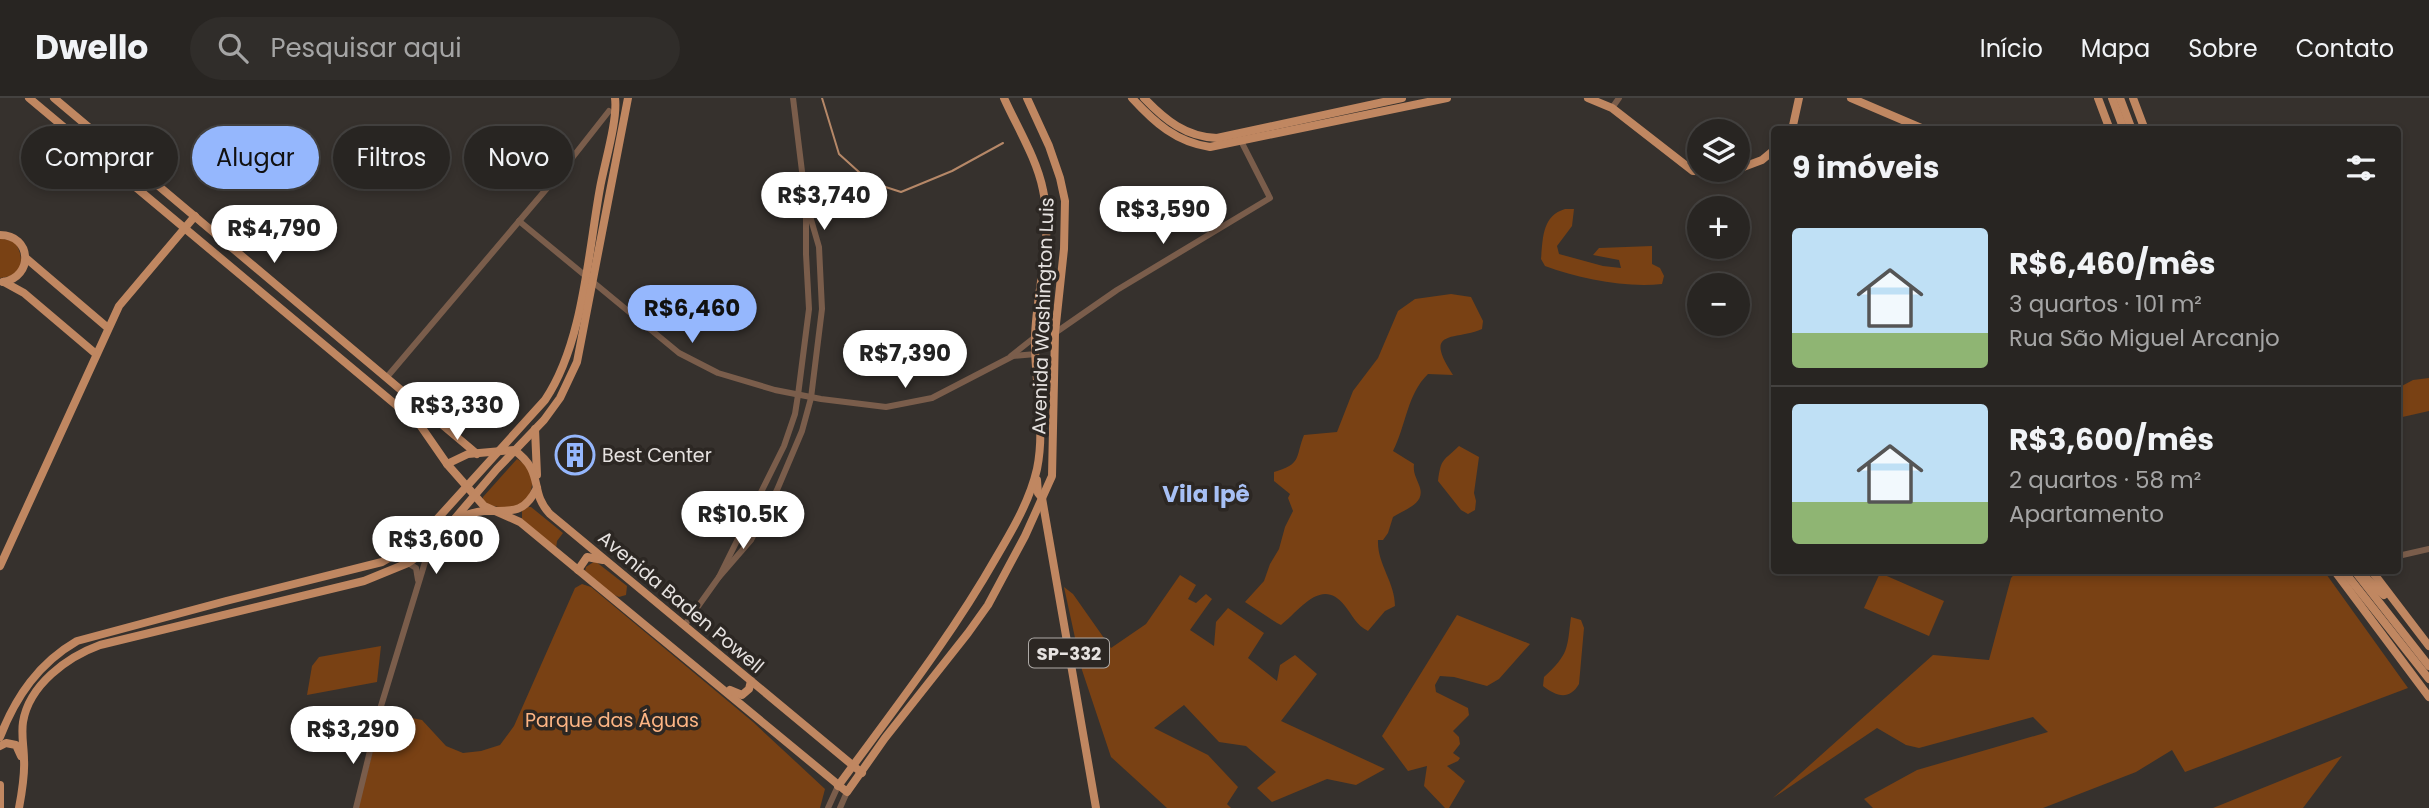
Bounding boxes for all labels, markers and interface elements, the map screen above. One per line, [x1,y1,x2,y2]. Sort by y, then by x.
search box [190,17,680,80]
text: Dwello [35,24,148,71]
icon: search [214,29,252,67]
text: Pesquisar aqui [270,30,462,66]
text: Início [1980,32,2043,65]
text: Mapa [2081,32,2150,65]
text: Sobre [2188,32,2258,65]
text: Contato [2296,32,2394,65]
map controls [1687,119,1750,336]
button: layers [1687,119,1750,182]
chip: Comprar [21,126,178,189]
chip: Alugar [192,126,319,189]
chip: Filtros [333,126,450,189]
chip: Novo [464,126,573,189]
text: 9 imóveis [1792,146,1939,189]
icon: filters [2342,149,2380,187]
pin: R$3,740 [759,172,889,232]
text: R$3,740 [777,179,871,211]
pin: R$3,590 [1098,186,1228,246]
text: R$3,590 [1116,193,1210,225]
button: + [1687,196,1750,259]
street label: Avenida Washington Luis [1025,197,1061,435]
pin: R$4,790 [209,206,339,265]
text: R$4,790 [227,212,321,244]
text: R$6,460/mês [2009,242,2216,285]
icon: home [1848,256,1932,340]
button: − [1687,273,1750,336]
pin: R$6,460 [627,286,757,345]
text: 3 quartos · 101 m² [2009,288,2202,320]
text: R$6,460 [644,292,740,324]
text: Rua São Miguel Arcanjo [2009,322,2280,354]
pin: R$7,390 [840,330,970,390]
text: R$7,390 [859,337,951,369]
pin: R$3,330 [392,382,522,442]
text: R$3,330 [410,389,504,421]
text: R$3,600/mês [2009,418,2214,461]
icon: home [1848,432,1932,516]
building icon: Best Center [554,434,596,476]
place label: Best Center [602,442,712,469]
text: 2 quartos · 58 m² [2009,464,2201,496]
district label: Vila Ipê [1162,478,1250,510]
pin: R$10.5K [678,491,808,551]
text: R$10.5K [697,498,789,530]
text: Apartamento [2009,498,2164,530]
pin: R$3,600 [371,517,501,576]
text: R$3,600 [388,523,484,555]
street label: Avenida Baden Powell [592,524,770,680]
road number: SP-332 [1029,638,1109,668]
pin: R$3,290 [288,706,418,766]
park label: Parque das Águas [525,707,699,734]
text: R$3,290 [307,713,399,745]

